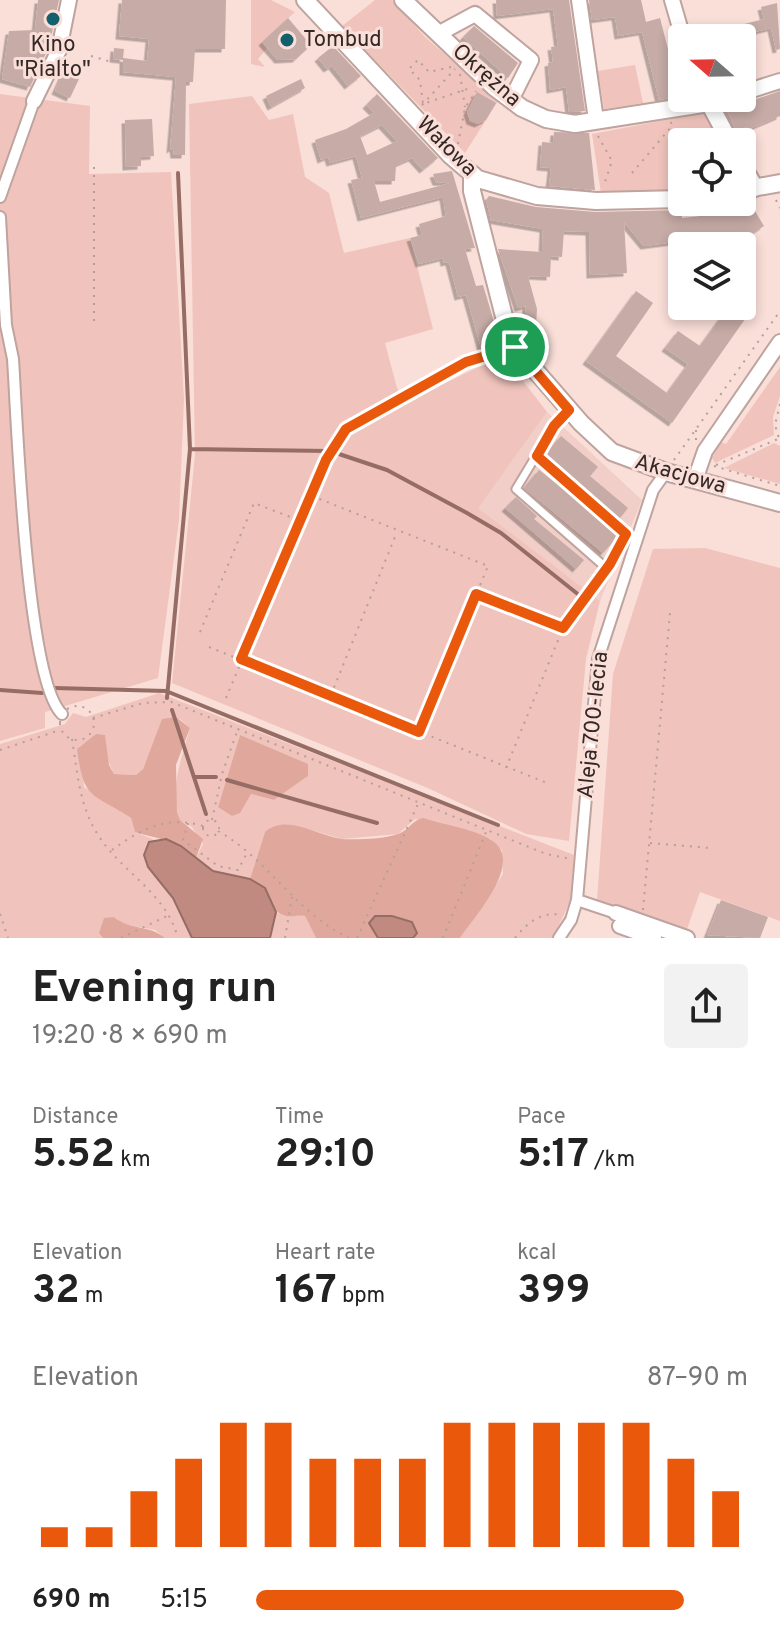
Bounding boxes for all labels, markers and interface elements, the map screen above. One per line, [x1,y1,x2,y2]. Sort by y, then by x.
marker: Kino "Rialto" [44,10,62,28]
north arrow [668,24,756,112]
map controls [668,24,756,320]
place label: Tombud [303,27,382,54]
marker: Tombud [278,31,296,49]
place label: Kino "Rialto" [15,32,91,84]
street label: Okrężna [446,39,526,113]
street label: Wałowa [410,111,482,183]
button: locate [668,128,756,216]
button: layers [668,232,756,320]
pin [481,313,549,381]
icon: arrive [493,325,537,369]
street label: Akacjowa [631,449,729,501]
street label: Aleja 700-lecia [573,650,615,800]
text: Evening run [32,962,277,1018]
button: share [664,964,748,1048]
text: 19:20 · 8 × 690 m [32,1020,228,1053]
text: Distance [32,1104,118,1131]
text: Time [275,1104,324,1131]
text: Pace [517,1104,566,1131]
text: 5.52 [32,1131,115,1181]
text: 29:10 [275,1131,376,1181]
text: 5:17 [517,1131,589,1181]
text: km [115,1147,151,1174]
text: /km [589,1147,635,1174]
text: Elevation [32,1240,122,1267]
text: Heart rate [275,1240,375,1267]
text: kcal [517,1240,556,1267]
text: 32 [32,1267,80,1317]
text: 167 [275,1267,337,1317]
text: 399 [517,1267,590,1317]
text: m [80,1283,103,1310]
text: bpm [337,1283,385,1310]
text: Elevation [32,1362,139,1395]
text: 87–90 m [647,1362,748,1395]
text: 690 m [32,1584,110,1617]
text: 5:15 [160,1584,208,1617]

